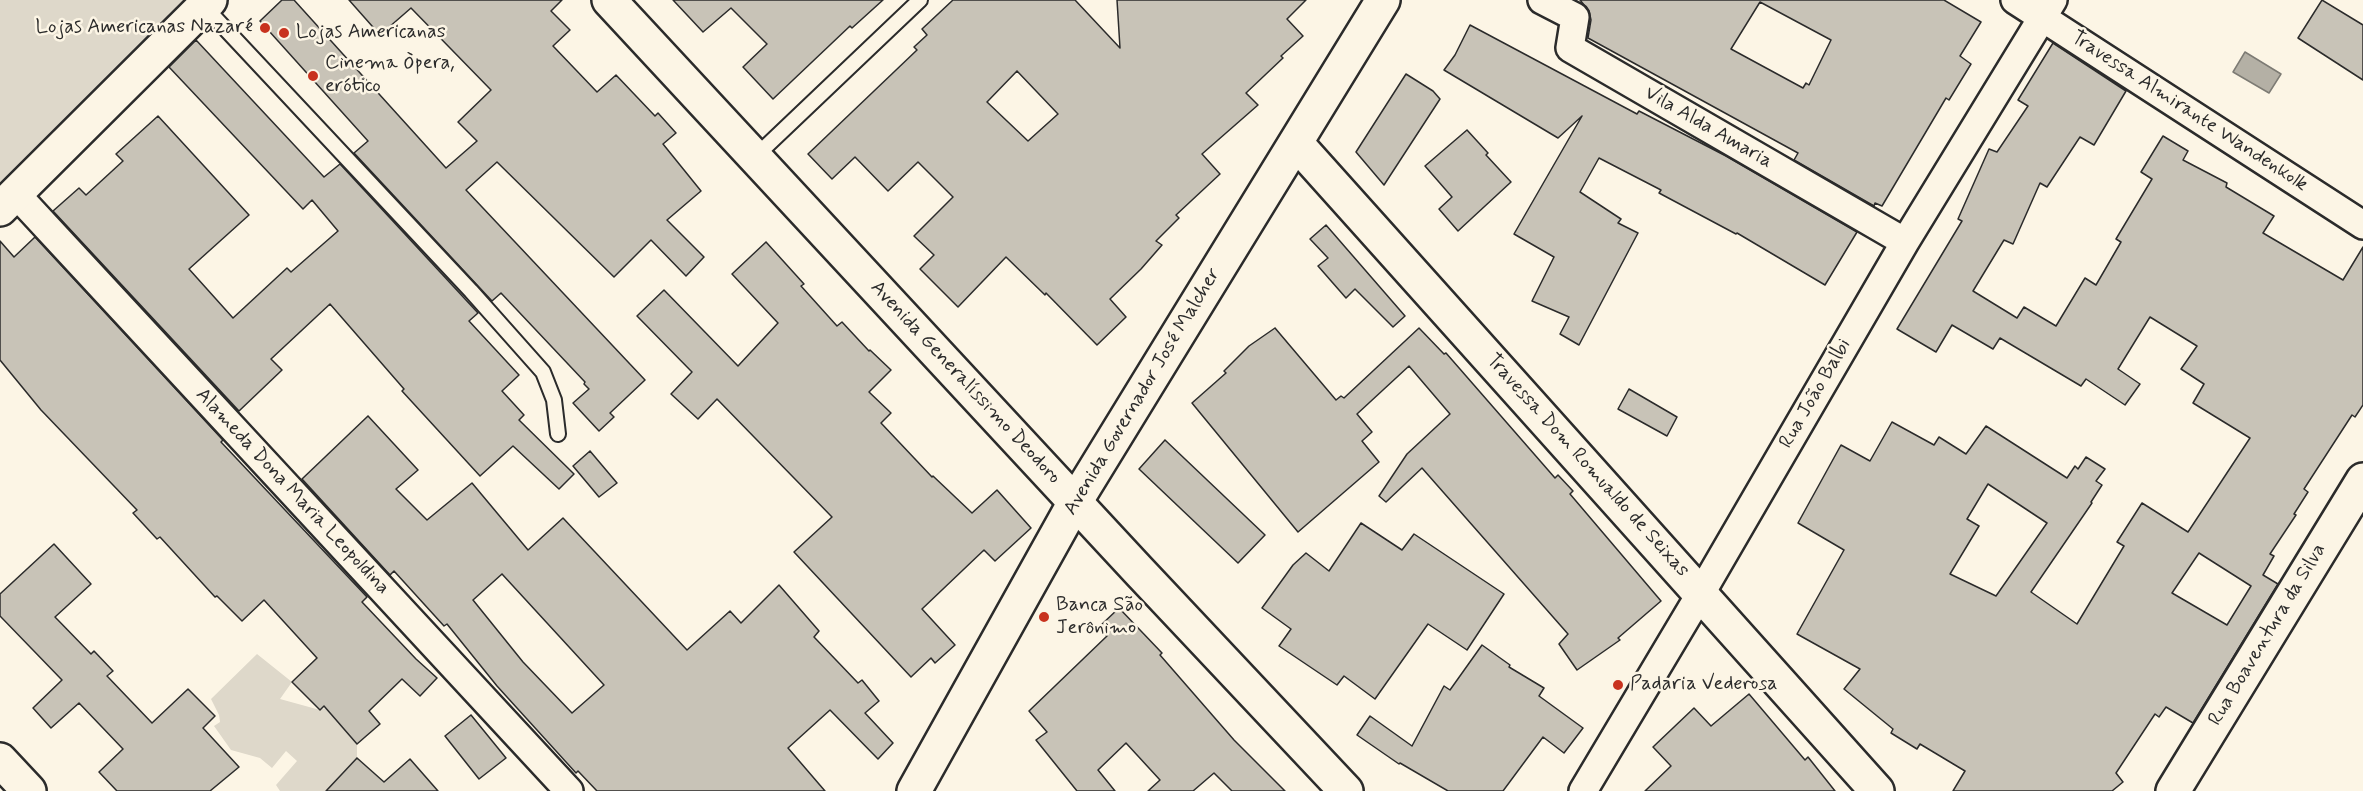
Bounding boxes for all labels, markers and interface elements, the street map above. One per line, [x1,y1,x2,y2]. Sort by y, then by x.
place label: Lojas Americanas Nazaré [36,16,253,40]
marker: Lojas Americanas Nazaré [258,21,272,35]
place label: Lojas Americanas [296,21,446,45]
marker: Lojas Americanas [277,26,291,40]
street label: Travessa Almirante Wandenkolk [2066,26,2312,198]
place label: Cinema Òpera, erótico [325,52,454,99]
marker: Cinema Òpera, erótico [306,69,320,83]
street label: Vila Alda Amaria [1640,82,1776,174]
street label: Avenida Governador José Malcher [1059,264,1227,520]
street label: Avenida Generalíssimo Deodoro [864,276,1066,490]
street label: Rua João Balbi [1775,335,1857,453]
street label: Travessa Dom Romualdo de Seixas [1480,349,1694,583]
street label: Alameda Dona Maria Leopoldina [190,384,394,600]
street label: Rua Boaventura da Silva [2204,540,2332,730]
place label: Banca São Jerônimo [1056,594,1143,641]
marker: Banca São Jerônimo [1037,610,1051,624]
place label: Padaria Vederosa [1630,673,1778,697]
marker: Padaria Vederosa [1611,678,1625,692]

